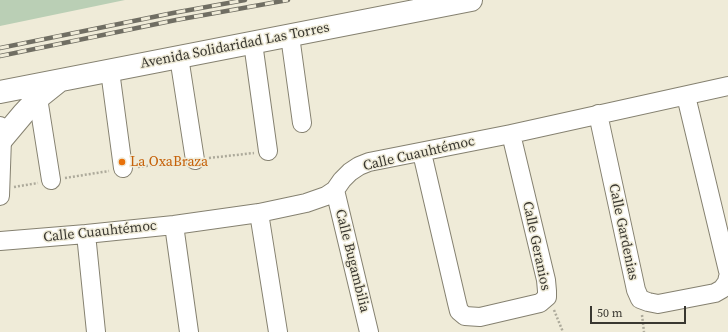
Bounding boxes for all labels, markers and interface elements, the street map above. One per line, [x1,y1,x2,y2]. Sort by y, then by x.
street label: Avenida Solidaridad Las Torres [139,19,331,73]
street label: Calle Cuauhtémoc [362,133,476,175]
place label: La OxaBraza [130,154,208,170]
marker: La OxaBraza [117,157,127,167]
street label: Calle Gardenias [605,182,641,282]
street label: Calle Geranios [518,200,554,292]
street label: Calle Bugambilia [331,208,373,314]
street label: Calle Cuauhtémoc [42,218,158,246]
scale bar [592,298,688,324]
text: 50 m [597,305,623,321]

